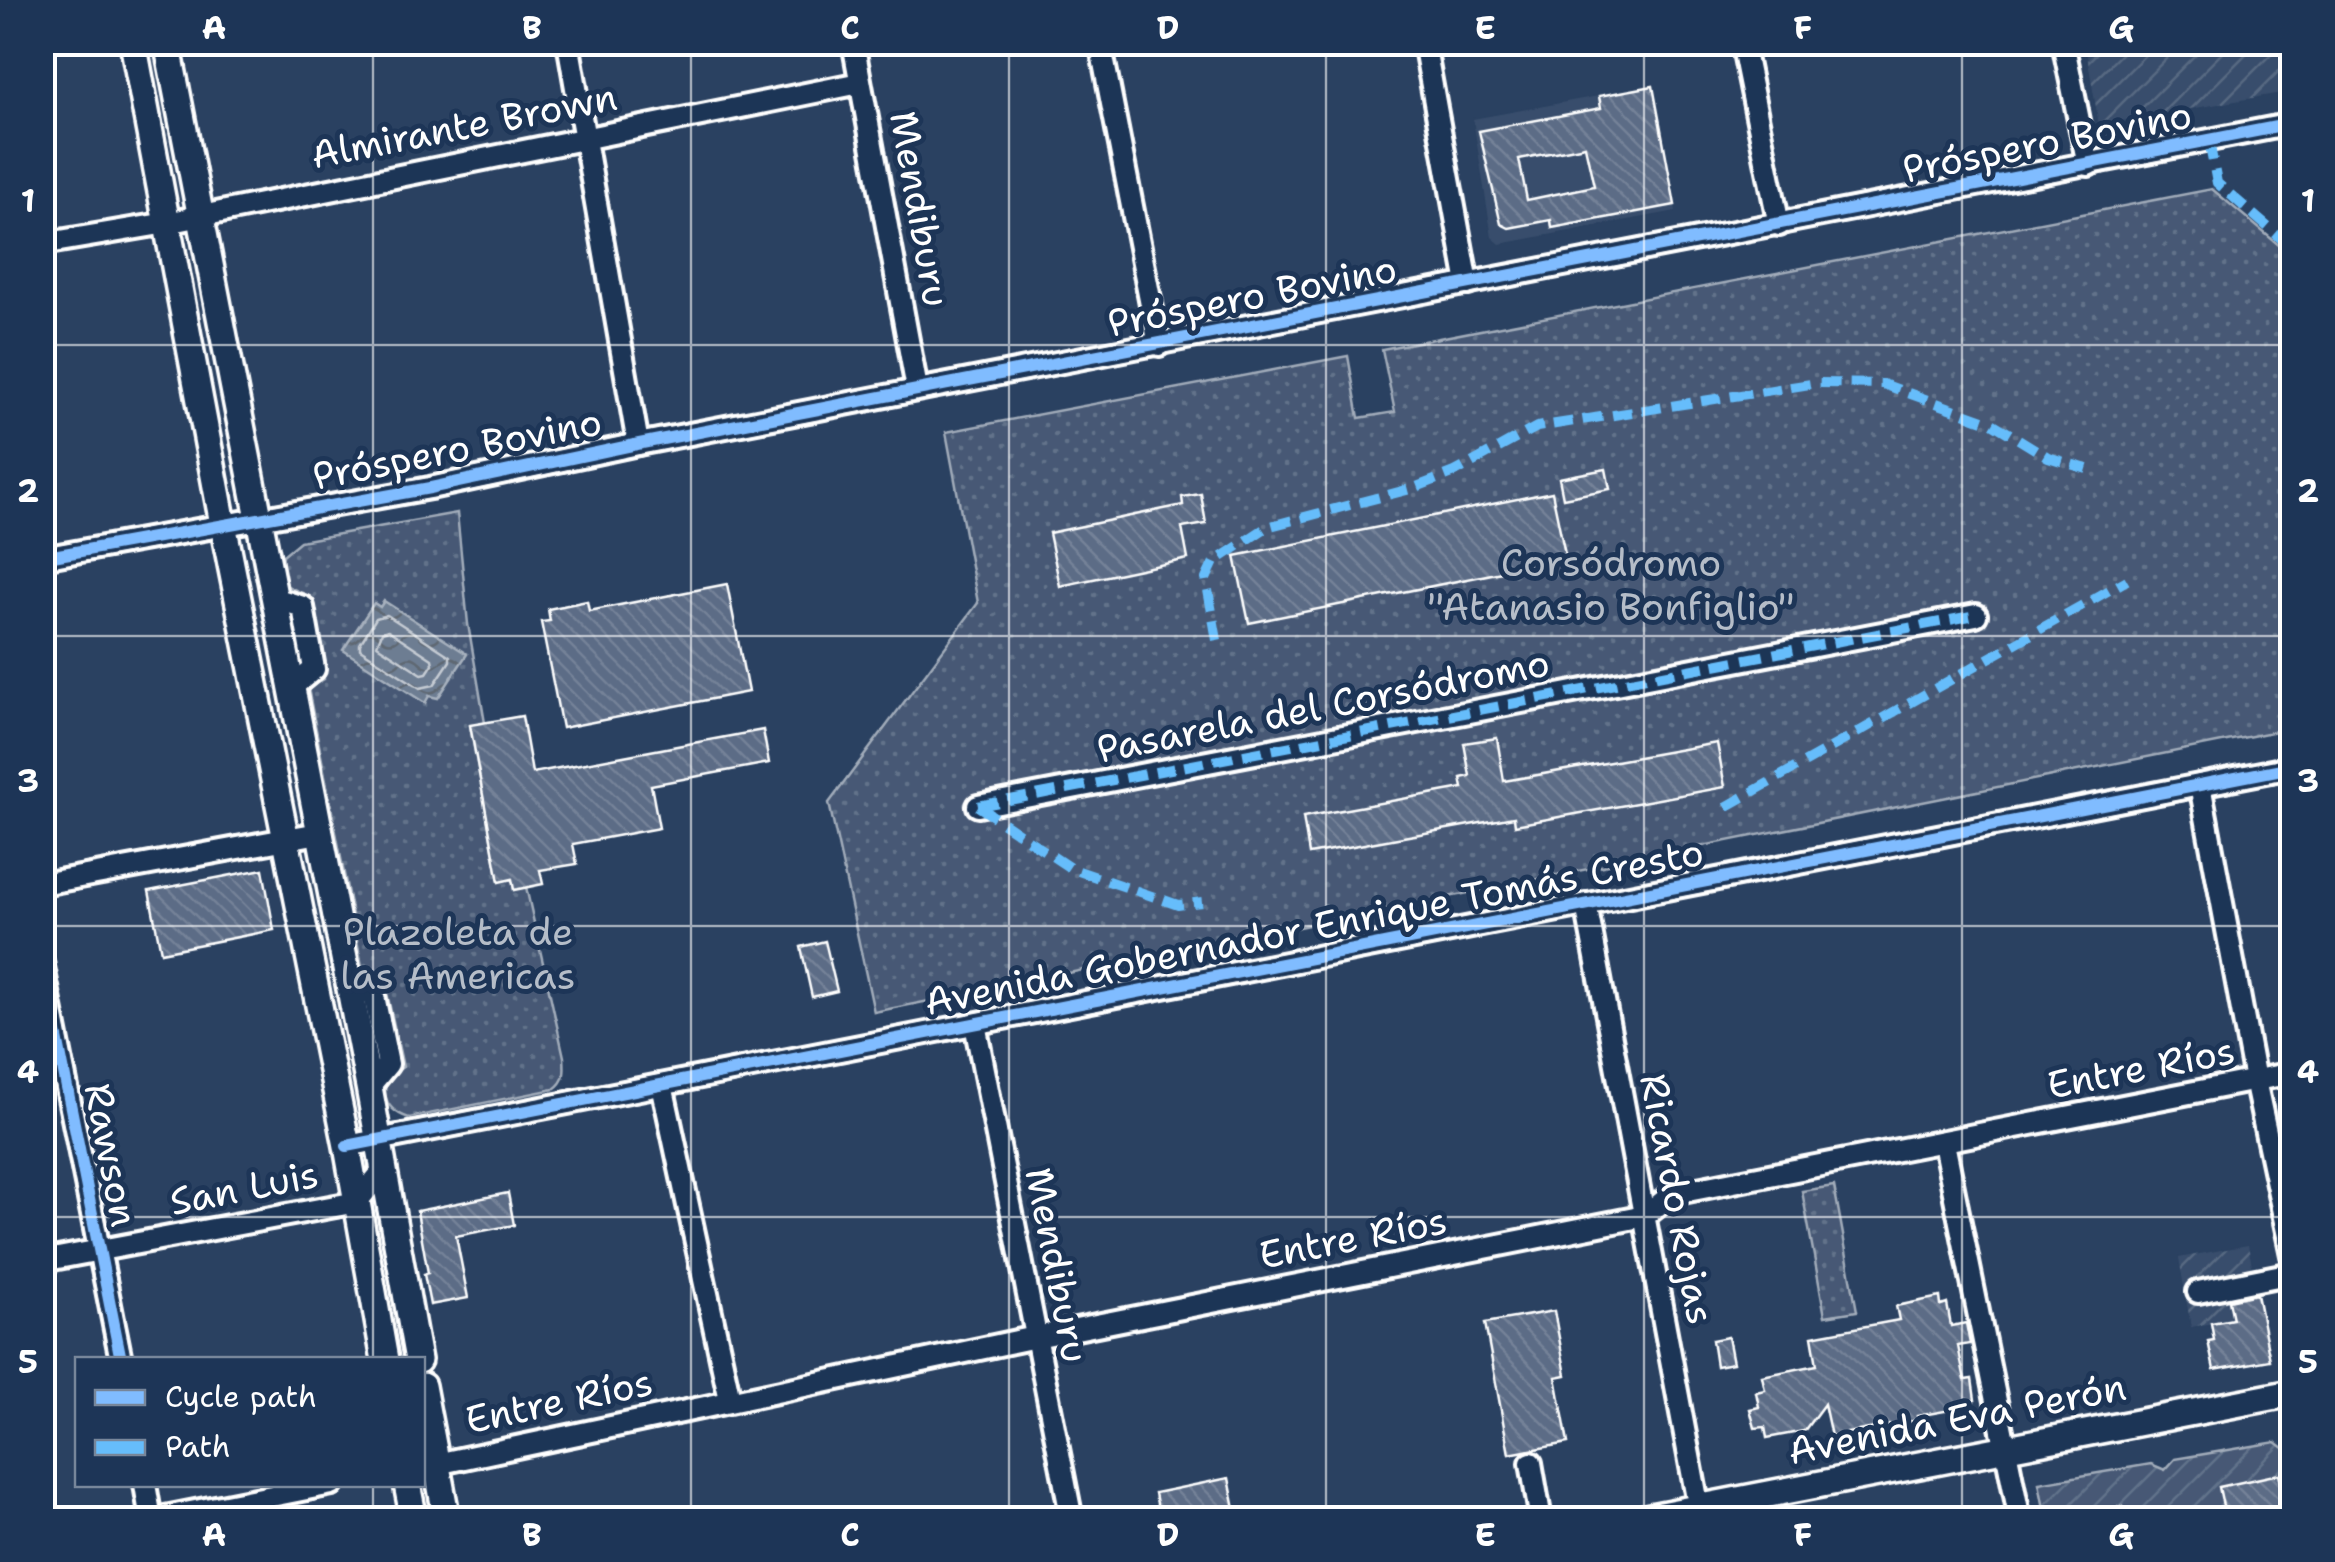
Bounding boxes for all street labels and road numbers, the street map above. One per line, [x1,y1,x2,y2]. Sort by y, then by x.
street label: Almirante Brown [307,71,621,180]
street label: Próspero Bovino [1898,88,2196,195]
street label: Mendiburu [878,107,963,311]
street label: Próspero Bovino [1103,242,1401,349]
street label: Próspero Bovino [308,395,606,502]
street label: Pasarela del Corsódromo [1092,637,1554,774]
street label: Avenida Gobernador Enrique Tomás Cresto [920,826,1708,1027]
street label: Entre Ríos [2043,1024,2239,1111]
street label: Ricardo Rojas [1628,1069,1727,1328]
street label: Rawson [73,1079,150,1231]
street label: San Luis [165,1148,323,1227]
street label: Mendiburu [1014,1163,1101,1367]
street label: Entre Ríos [1255,1194,1451,1281]
street label: Entre Ríos [461,1356,657,1445]
street label: Avenida Eva Perón [1784,1361,2130,1476]

